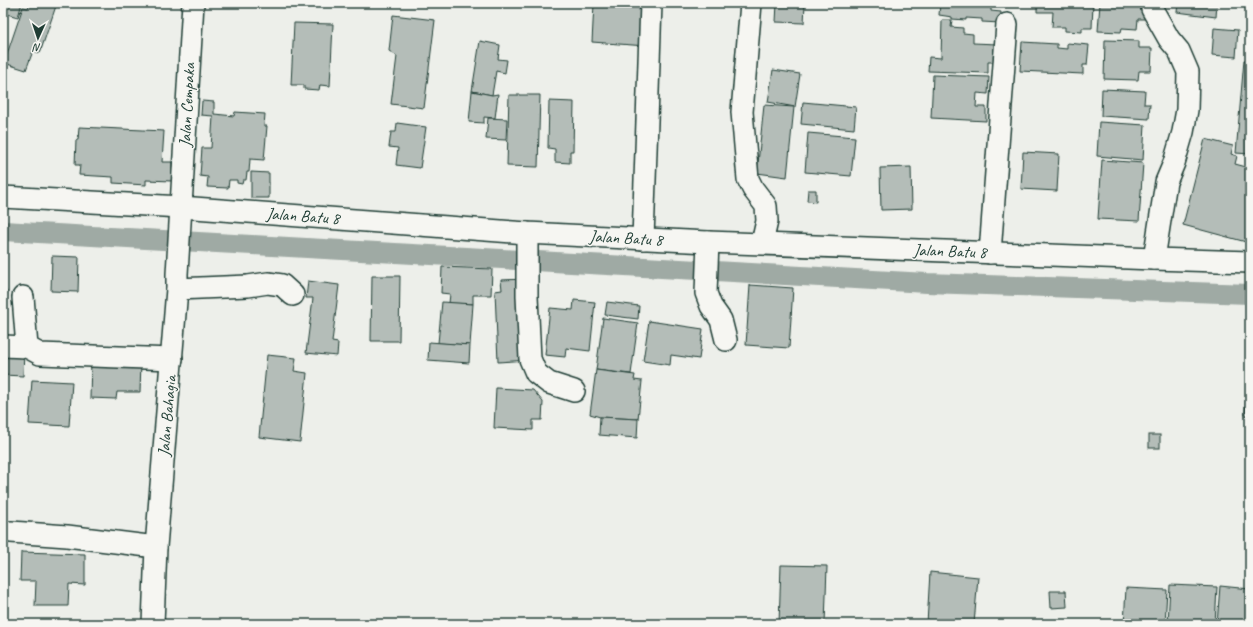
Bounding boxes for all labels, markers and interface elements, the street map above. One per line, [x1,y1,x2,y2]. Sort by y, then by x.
north arrow [18,18,58,58]
text: N [32,41,41,55]
street label: Jalan Cempaka [174,61,200,149]
street label: Jalan Batu 8 [265,203,343,229]
street label: Jalan Batu 8 [588,226,665,251]
street label: Jalan Batu 8 [912,239,989,263]
street label: Jalan Bahagia [153,373,181,458]

